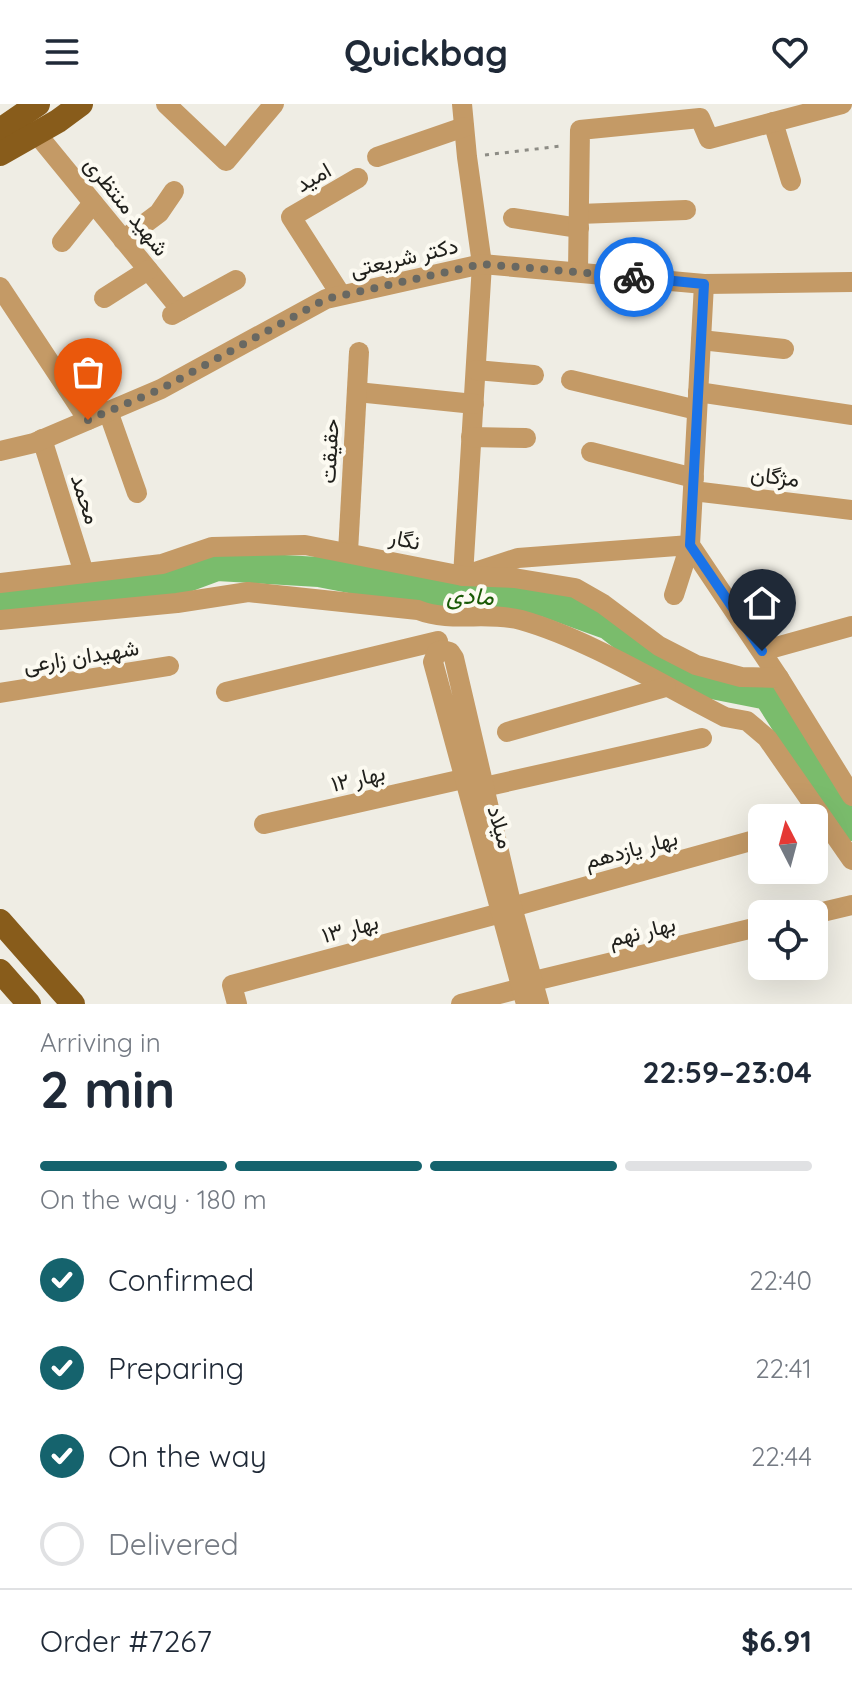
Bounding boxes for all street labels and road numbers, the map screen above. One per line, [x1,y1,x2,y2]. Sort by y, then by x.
street label: شهید منتظری [78,151,176,261]
street label: امید [290,156,336,198]
street label: دکتر شریعتی [347,231,461,283]
street label: حقیقت [313,418,345,484]
street label: مژگان [749,459,801,493]
street label: محمد [65,470,107,528]
street label: نگار [386,522,423,556]
street label: شهیدان زارعی [21,633,141,679]
street label: بهار ۱۲ [328,758,388,798]
street label: میلاد [482,802,520,852]
street label: بهار یازدهم [582,823,681,876]
street label: بهار ۱۳ [319,907,381,949]
street label: بهار نهم [606,909,679,954]

